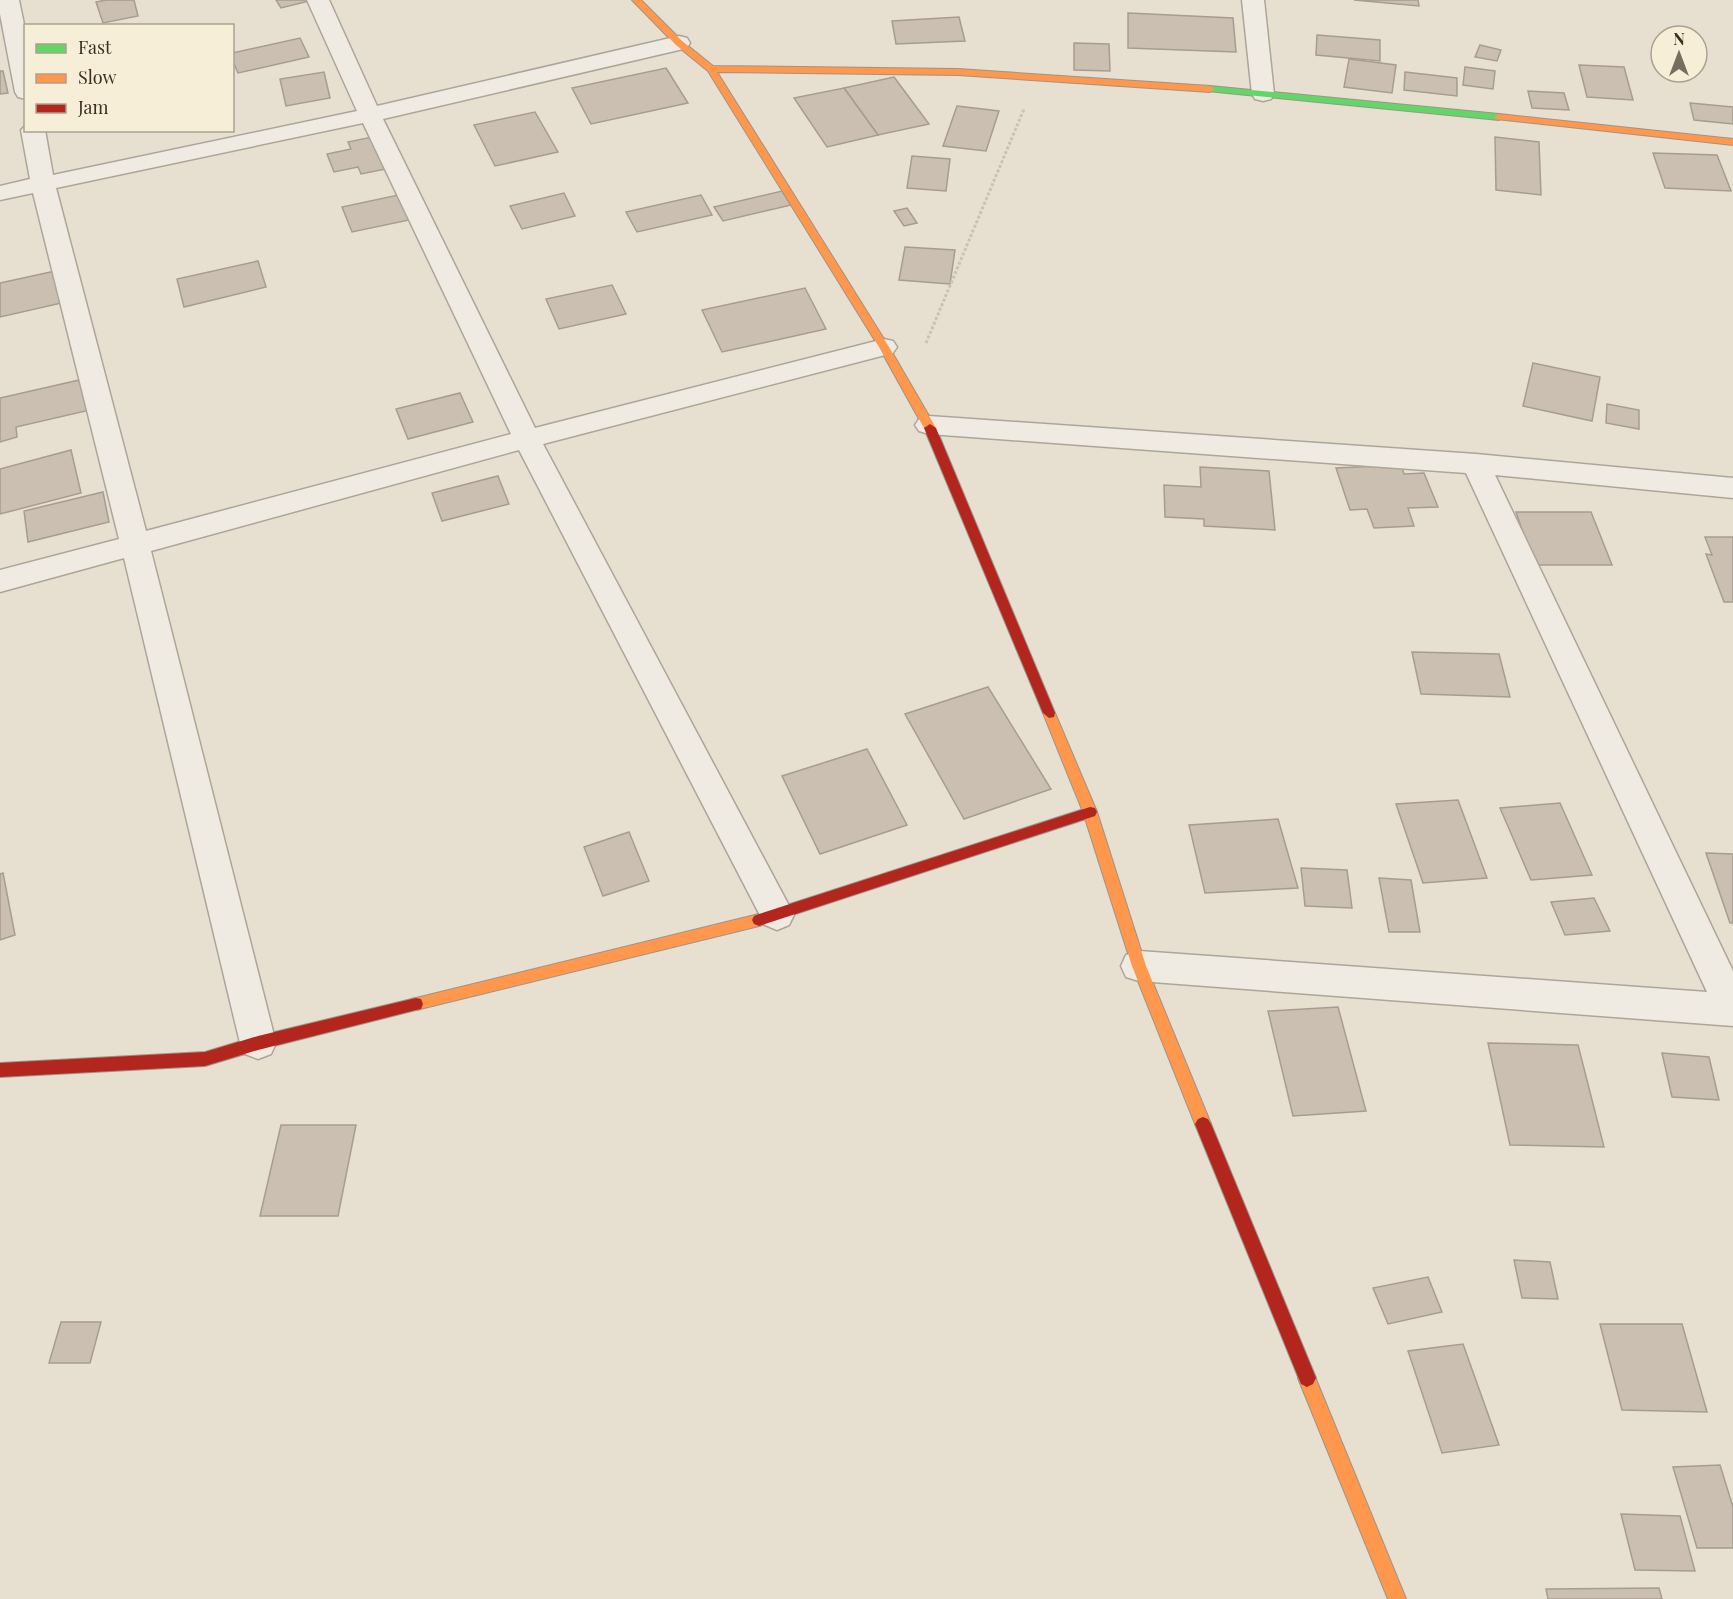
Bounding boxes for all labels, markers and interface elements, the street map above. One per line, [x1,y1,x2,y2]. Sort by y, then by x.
legend [24,24,234,132]
north arrow [1649,24,1709,84]
text: N [1673,28,1685,49]
text: Fast [78,35,112,59]
text: Slow [78,65,116,89]
text: Jam [77,95,108,119]

